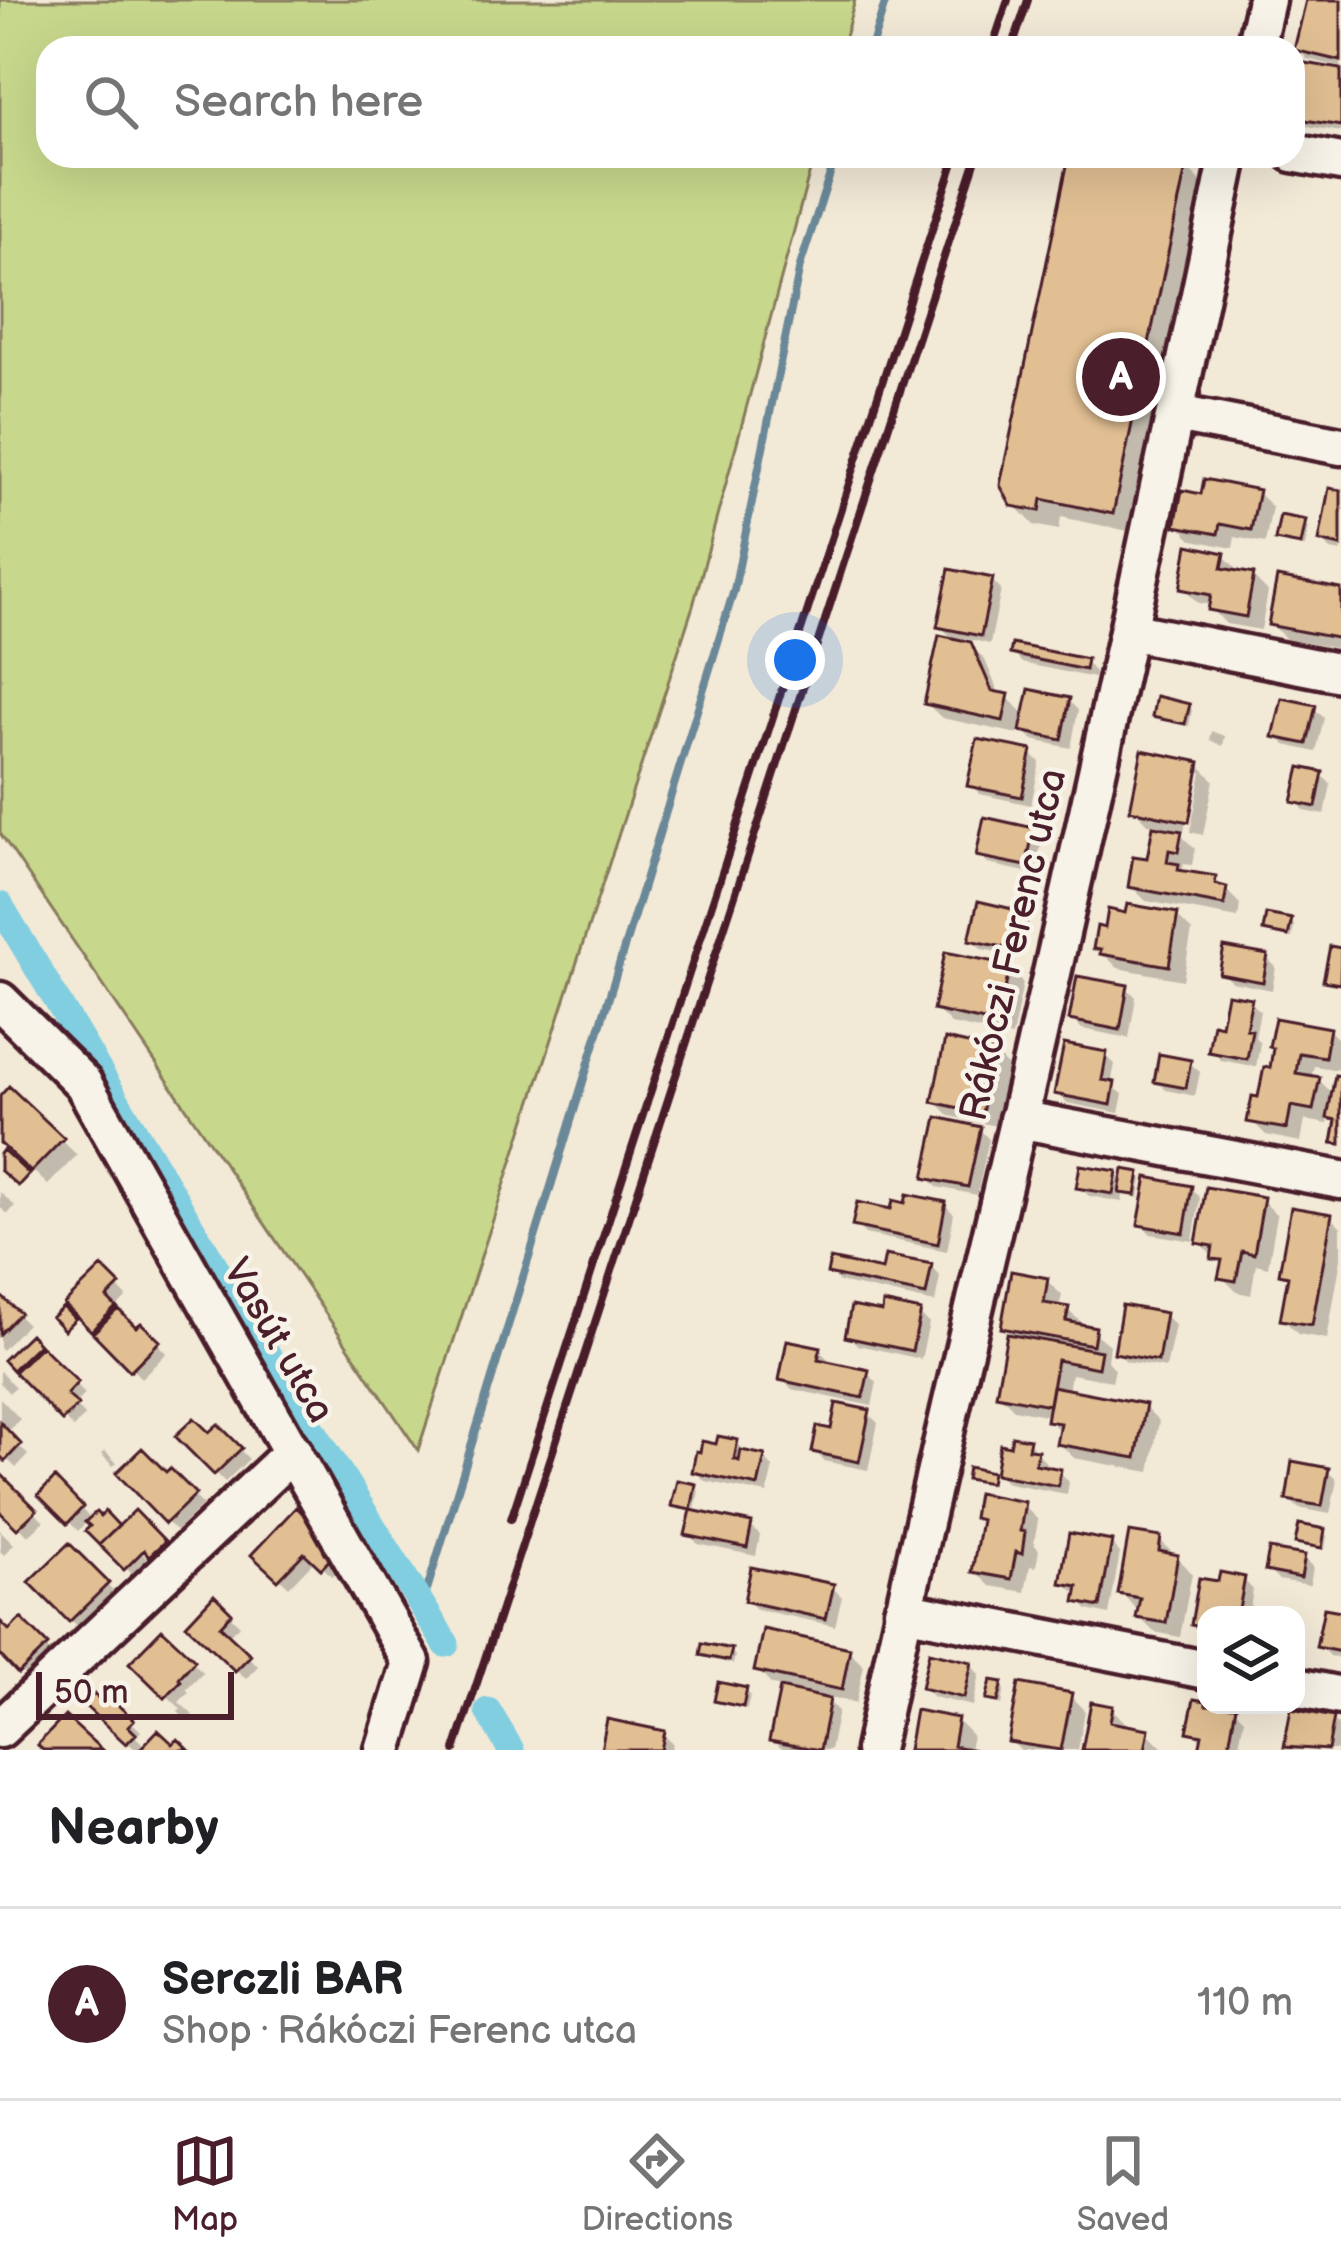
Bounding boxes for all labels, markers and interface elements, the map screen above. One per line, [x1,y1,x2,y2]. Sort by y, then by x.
search box [36,36,1305,168]
icon: search [78,69,144,135]
text: Search here [174,75,423,130]
pin: A [1082,332,1160,422]
your location [765,630,825,690]
street label: Rákóczi Ferenc utca [951,764,1077,1126]
street label: Vasút utca [212,1251,344,1431]
map controls [1197,1606,1305,1714]
button: layers [1197,1606,1305,1714]
scale bar [36,1666,234,1719]
text: 50 m [54,1673,129,1713]
text: Nearby [48,1798,219,1859]
text: Serczli BAR [162,1953,403,2008]
text: A [75,1980,99,2027]
text: 110 m [1197,1980,1293,2027]
text: Shop · Rákóczi Ferenc utca [162,2008,637,2055]
tab: Map [172,2128,238,2240]
tab: Directions [581,2128,733,2240]
tab: Saved [1077,2128,1169,2240]

